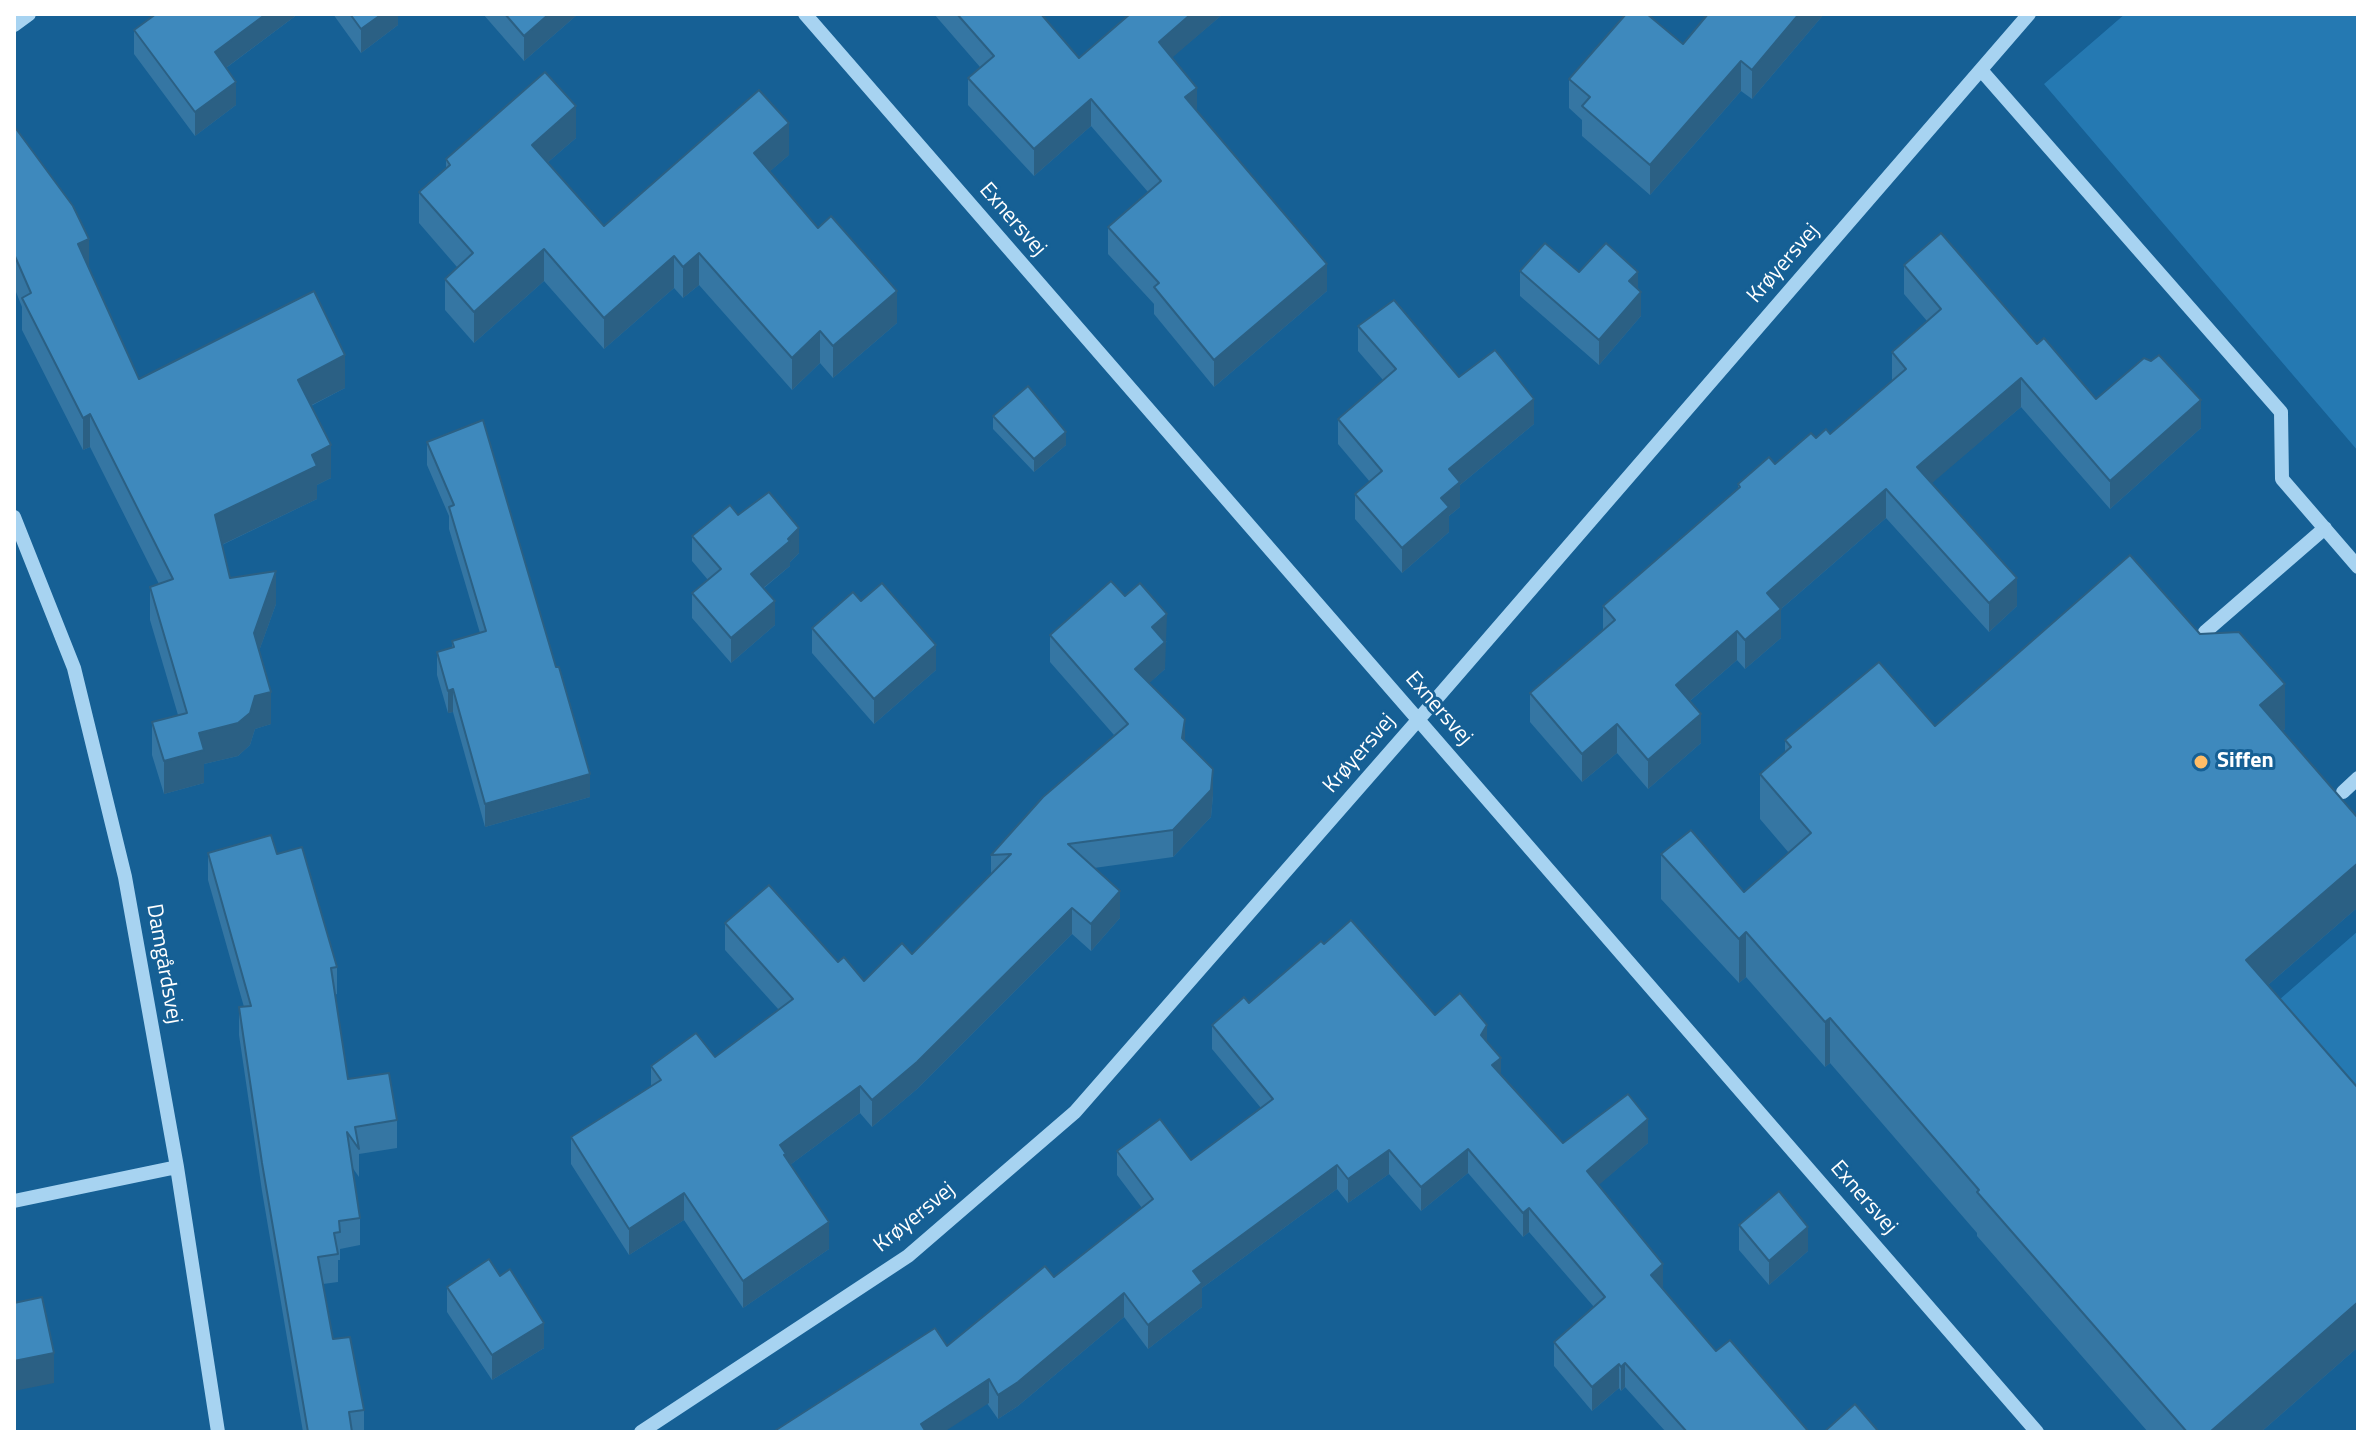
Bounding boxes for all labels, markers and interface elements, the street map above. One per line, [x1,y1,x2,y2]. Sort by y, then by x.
street label: Exnersvej [973,178,1051,262]
street label: Krøyersvej [1742,219,1826,309]
street label: Exnersvej [1399,667,1477,751]
street label: Krøyersvej [1318,709,1402,799]
place label: Siffen [2217,749,2274,775]
marker: Siffen [2192,753,2210,771]
street label: Damgårdsvej [139,902,187,1026]
street label: Exnersvej [1824,1156,1902,1240]
street label: Krøyersvej [869,1177,961,1259]

